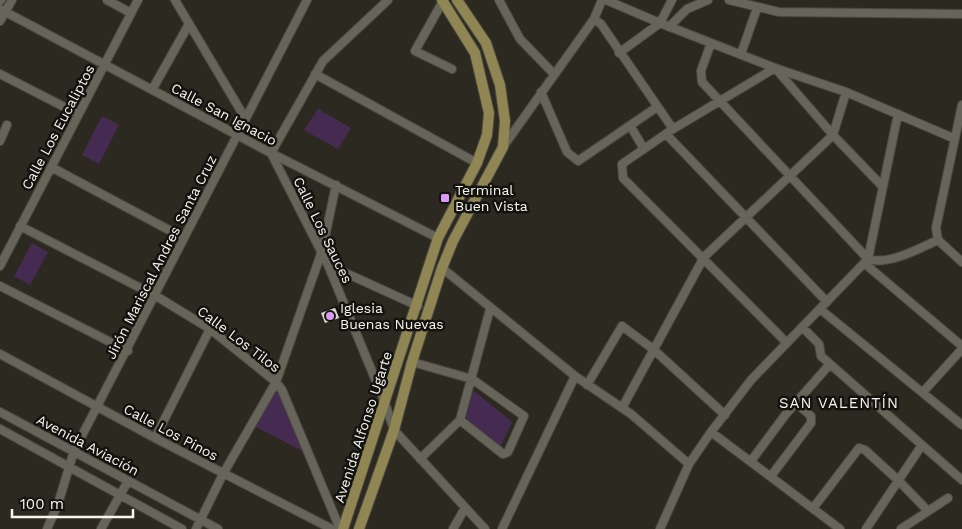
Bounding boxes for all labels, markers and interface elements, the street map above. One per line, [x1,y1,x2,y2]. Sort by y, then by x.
street label: Calle Los Eucaliptos [18,62,98,192]
street label: Calle San Ignacio [169,79,279,149]
street label: Jirón Mariscal Andres Santa Cruz [102,152,220,362]
street label: Calle Los Sauces [290,174,356,286]
place label: Terminal Buen Vista [455,182,528,214]
marker: Terminal Buen Vista [439,192,451,204]
place label: Iglesia Buenas Nuevas [340,300,444,332]
street label: Calle Los Tilos [195,303,283,375]
marker: Iglesia Buenas Nuevas [324,310,336,322]
street label: Avenida Alfonso Ugarte [331,349,395,505]
district label: SAN VALENTÍN [779,394,899,412]
street label: Calle Los Pinos [121,400,221,464]
street label: Avenida Aviación [34,411,142,479]
scale bar [12,486,134,518]
text: 100 m [20,495,64,513]

